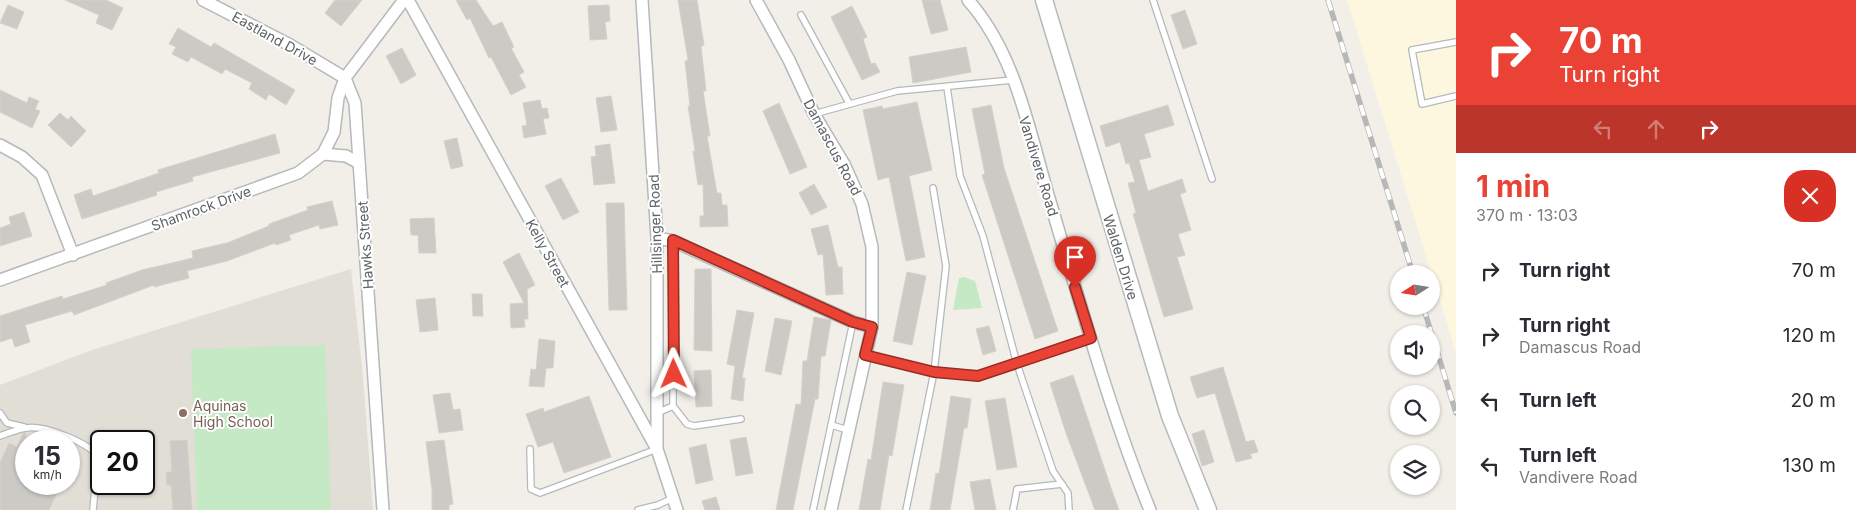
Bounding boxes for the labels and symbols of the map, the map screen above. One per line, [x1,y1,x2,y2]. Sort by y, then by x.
street label: Eastland Drive [229,8,321,68]
street label: Damascus Road [800,96,866,198]
street label: Vandivere Road [1016,114,1062,218]
street label: Hillsinger Road [645,174,665,274]
street label: Shamrock Drive [149,182,253,234]
street label: Hawks Street [353,200,377,290]
street label: Walden Drive [1100,212,1142,302]
street label: Kelly Street [522,216,574,290]
pin [1054,236,1096,287]
north arrow [1390,265,1440,315]
position arrow [647,347,699,399]
place label: Aquinas High School [193,397,273,430]
marker: Aquinas High School [177,407,189,419]
speed limit sign: 20 [90,430,155,495]

